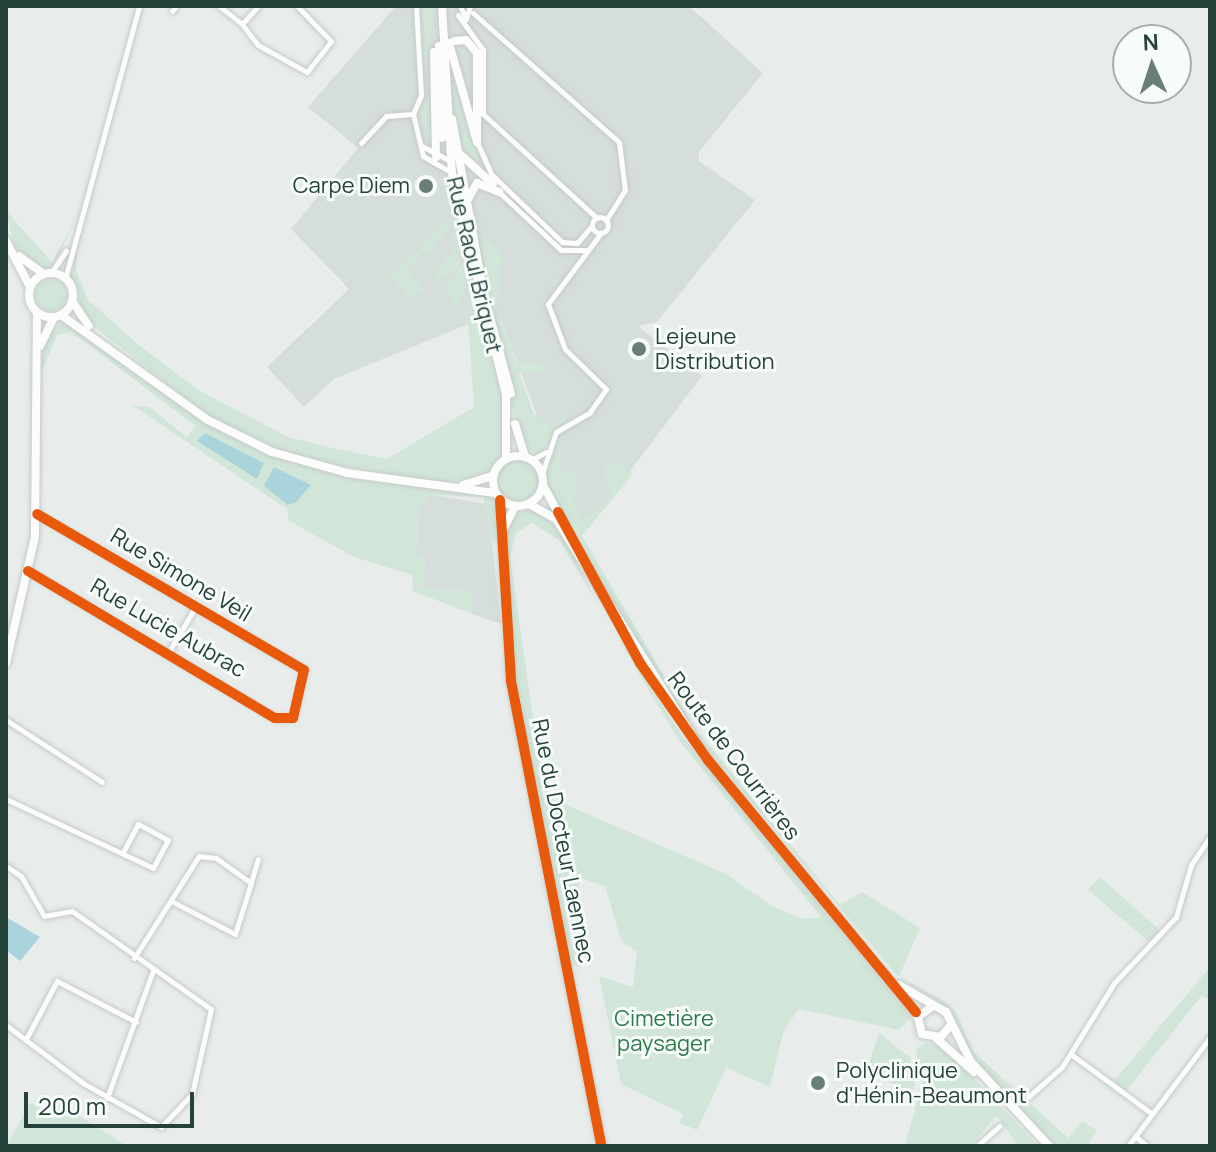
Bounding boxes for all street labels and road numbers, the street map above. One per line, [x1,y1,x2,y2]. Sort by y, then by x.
street label: Rue Raoul Briquet [441,174,507,356]
street label: Rue Simone Veil [106,523,256,627]
street label: Rue Lucie Aubrac [86,573,250,683]
street label: Route de Courrières [662,667,806,845]
street label: Rue du Docteur Laennec [526,717,600,965]

